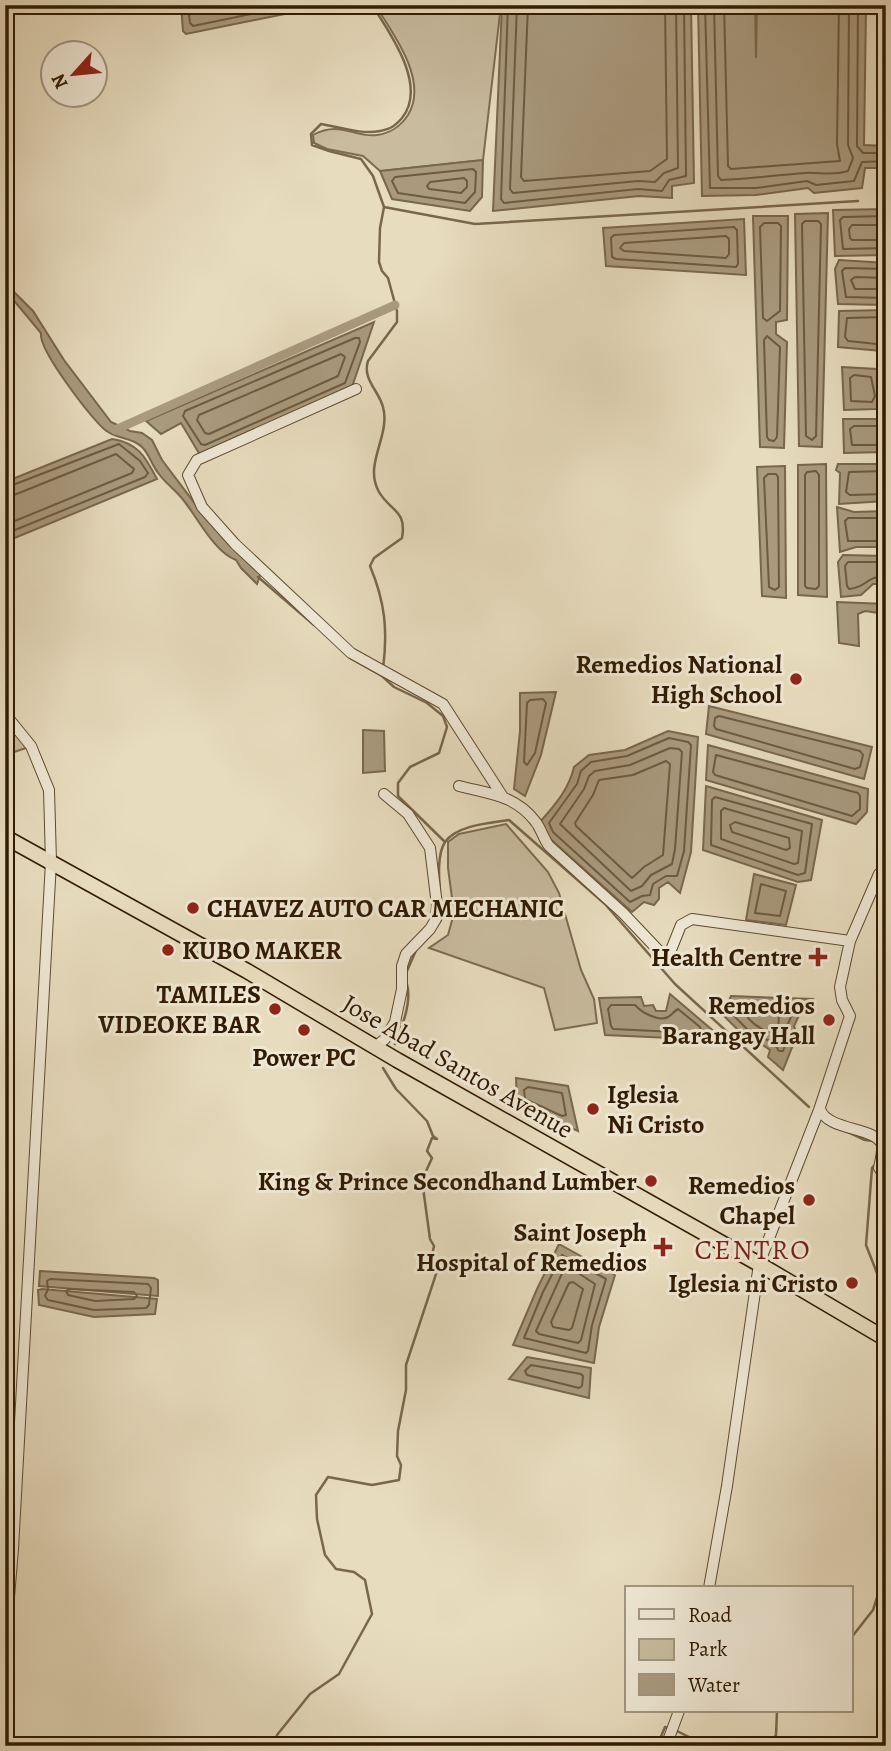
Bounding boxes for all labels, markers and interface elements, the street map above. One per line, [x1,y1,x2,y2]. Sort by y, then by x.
north arrow [38,38,108,108]
text: N [45,69,74,93]
place label: Remedios National High School [575,647,782,712]
marker: Remedios National High School [788,671,804,687]
place label: CHAVEZ AUTO CAR MECHANIC [207,891,564,926]
marker: CHAVEZ AUTO CAR MECHANIC [185,900,201,916]
place label: KUBO MAKER [182,933,342,968]
place label: Health Centre [651,940,802,975]
marker: KUBO MAKER [160,942,176,958]
marker: Health Centre [808,947,828,967]
place label: TAMILES VIDEOKE BAR [97,977,261,1042]
street label: Jose Abad Santos Avenue [336,986,579,1147]
place label: Remedios Barangay Hall [662,988,815,1053]
marker: TAMILES VIDEOKE BAR [267,1001,283,1017]
marker: Remedios Barangay Hall [821,1012,837,1028]
marker: Power PC [296,1022,312,1038]
place label: Power PC [252,1040,356,1075]
place label: Iglesia Ni Cristo [607,1077,704,1142]
marker: Iglesia Ni Cristo [585,1101,601,1117]
place label: King & Prince Secondhand Lumber [258,1164,637,1199]
place label: Remedios Chapel [688,1168,795,1233]
marker: King & Prince Secondhand Lumber [643,1173,659,1189]
marker: Remedios Chapel [801,1192,817,1208]
place label: Saint Joseph Hospital of Remedios [416,1215,647,1280]
district label: CENTRO [694,1231,812,1269]
marker: Saint Joseph Hospital of Remedios [653,1237,673,1257]
place label: Iglesia ni Cristo [668,1266,838,1301]
marker: Iglesia ni Cristo [844,1275,860,1291]
legend [625,1586,852,1712]
text: Road [688,1601,732,1629]
text: Park [688,1635,728,1663]
text: Water [687,1671,740,1699]

